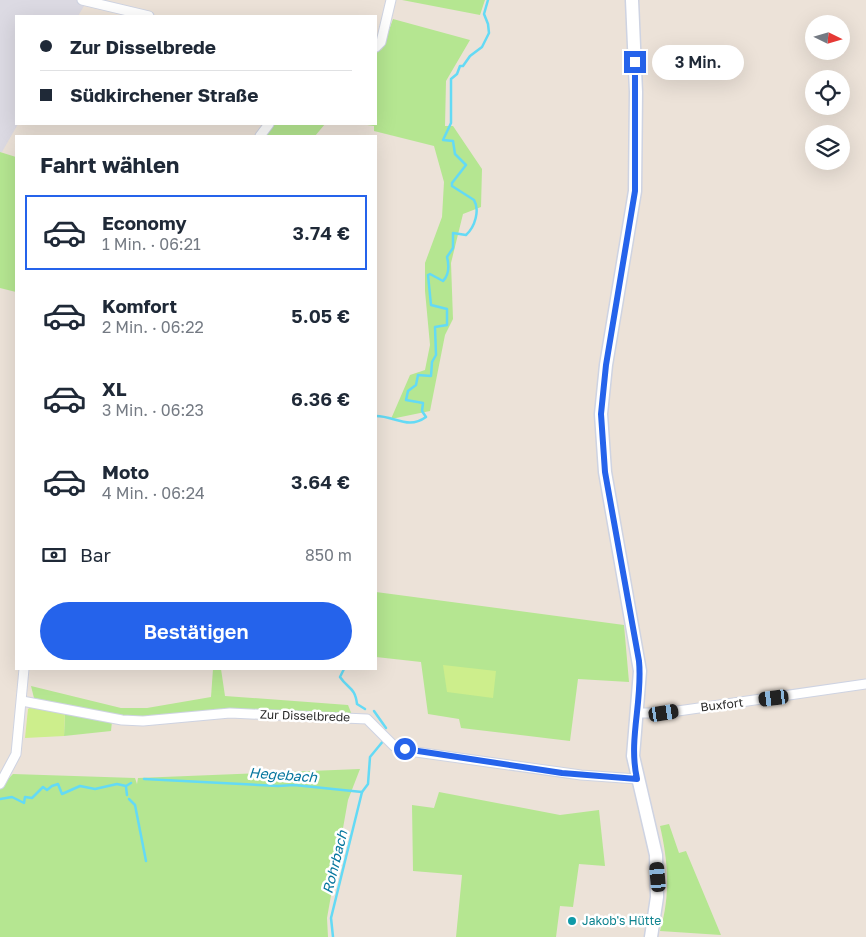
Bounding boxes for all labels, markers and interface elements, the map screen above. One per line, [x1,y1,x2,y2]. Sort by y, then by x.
north arrow [805,15,850,60]
map controls [805,15,850,170]
text: Zur Disselbrede [70,35,216,58]
callout: 3 Min. [652,44,745,80]
route end [624,51,646,73]
text: 3 Min. [675,52,721,72]
button: locate [805,70,850,115]
text: Südkirchener Straße [70,83,258,106]
button: layers [805,125,850,170]
text: Fahrt wählen [40,151,179,178]
icon: car [42,210,87,255]
text: Economy [102,211,187,234]
text: 3.74 € [293,221,350,244]
text: 1 Min. · 06:21 [102,234,201,254]
icon: car [42,293,87,338]
text: Komfort [102,294,177,317]
text: 5.05 € [291,304,350,327]
text: 2 Min. · 06:22 [102,317,204,337]
icon: car [42,376,87,421]
text: XL [102,377,127,400]
text: 6.36 € [291,387,350,410]
text: 3 Min. · 06:23 [102,400,204,420]
icon: car [42,459,87,504]
text: Moto [102,460,149,483]
text: 3.64 € [291,470,350,493]
text: 4 Min. · 06:24 [102,483,205,503]
icon: cash [40,541,68,569]
text: Bar [80,543,111,566]
text: 850 m [305,545,352,565]
button: Bestätigen [40,602,352,660]
car [758,689,789,707]
street label: Buxfort [700,694,744,715]
car [648,703,679,723]
street label: Zur Disselbrede [260,706,350,725]
route start [394,738,416,760]
water label: Hegebach [248,764,319,785]
water label: Rohrbach [318,827,351,895]
car [649,861,666,893]
place label: Jakob's Hütte [582,913,661,928]
marker: Jakob's Hütte [566,915,578,927]

